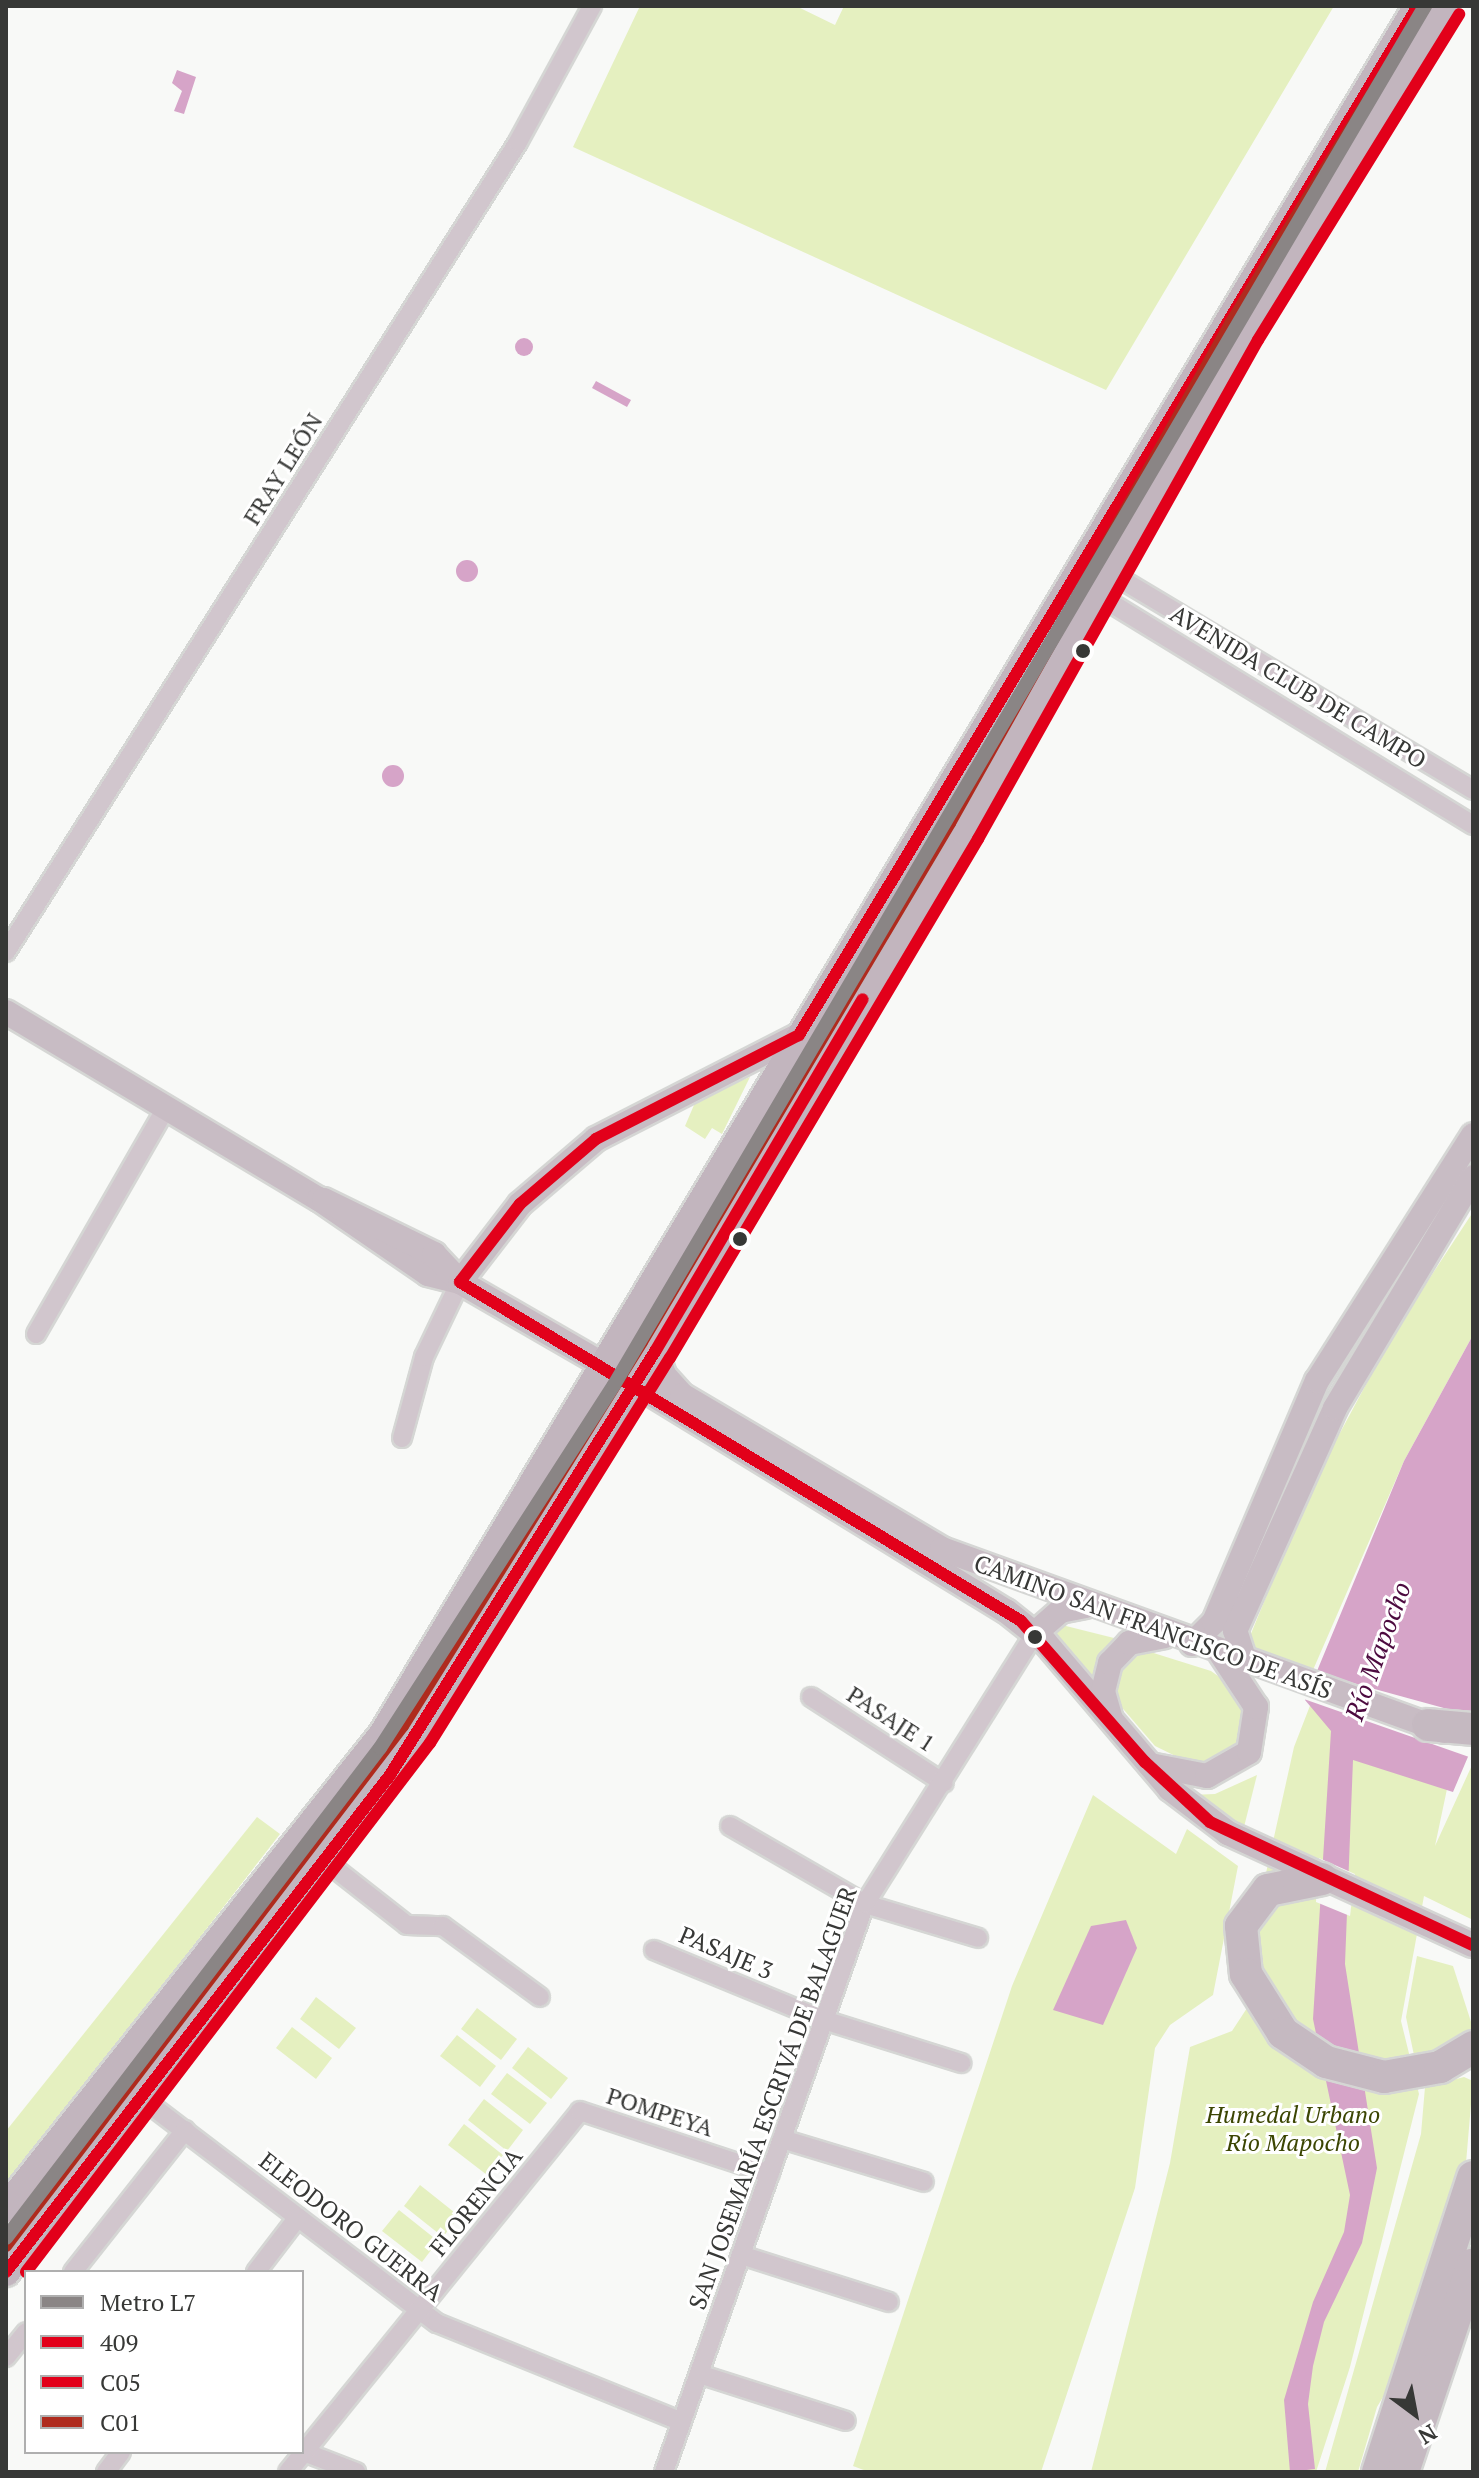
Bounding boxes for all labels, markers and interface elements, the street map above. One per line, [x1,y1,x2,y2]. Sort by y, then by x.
street label: FRAY LEÓN [237,408,329,530]
street label: AVENIDA CLUB DE CAMPO [1165,599,1431,775]
unlabelled marker [1075,643,1091,659]
unlabelled marker [732,1231,748,1247]
street label: CAMINO SAN FRANCISCO DE ASÍS [970,1549,1336,1705]
water label: Río Mapocho [1339,1578,1417,1724]
unlabelled marker [1027,1629,1043,1645]
street label: PASAJE 1 [842,1680,940,1758]
street label: SAN JOSEMARÍA ESCRIVÁ DE BALAGUER [683,1882,863,2314]
street label: PASAJE 3 [675,1920,777,1986]
street label: POMPEYA [603,2081,717,2143]
park label: Humedal Urbano Río Mapocho [1206,2101,1380,2157]
street label: FLORENCIA [424,2142,528,2262]
street label: ELEODORO GUERRA [253,2146,449,2308]
legend [24,2270,304,2454]
text: Metro L7 [100,2286,196,2318]
text: 409 [100,2326,138,2358]
text: C05 [100,2366,141,2398]
north arrow [1375,2374,1455,2454]
text: C01 [100,2406,141,2438]
text: N [1413,2418,1443,2451]

